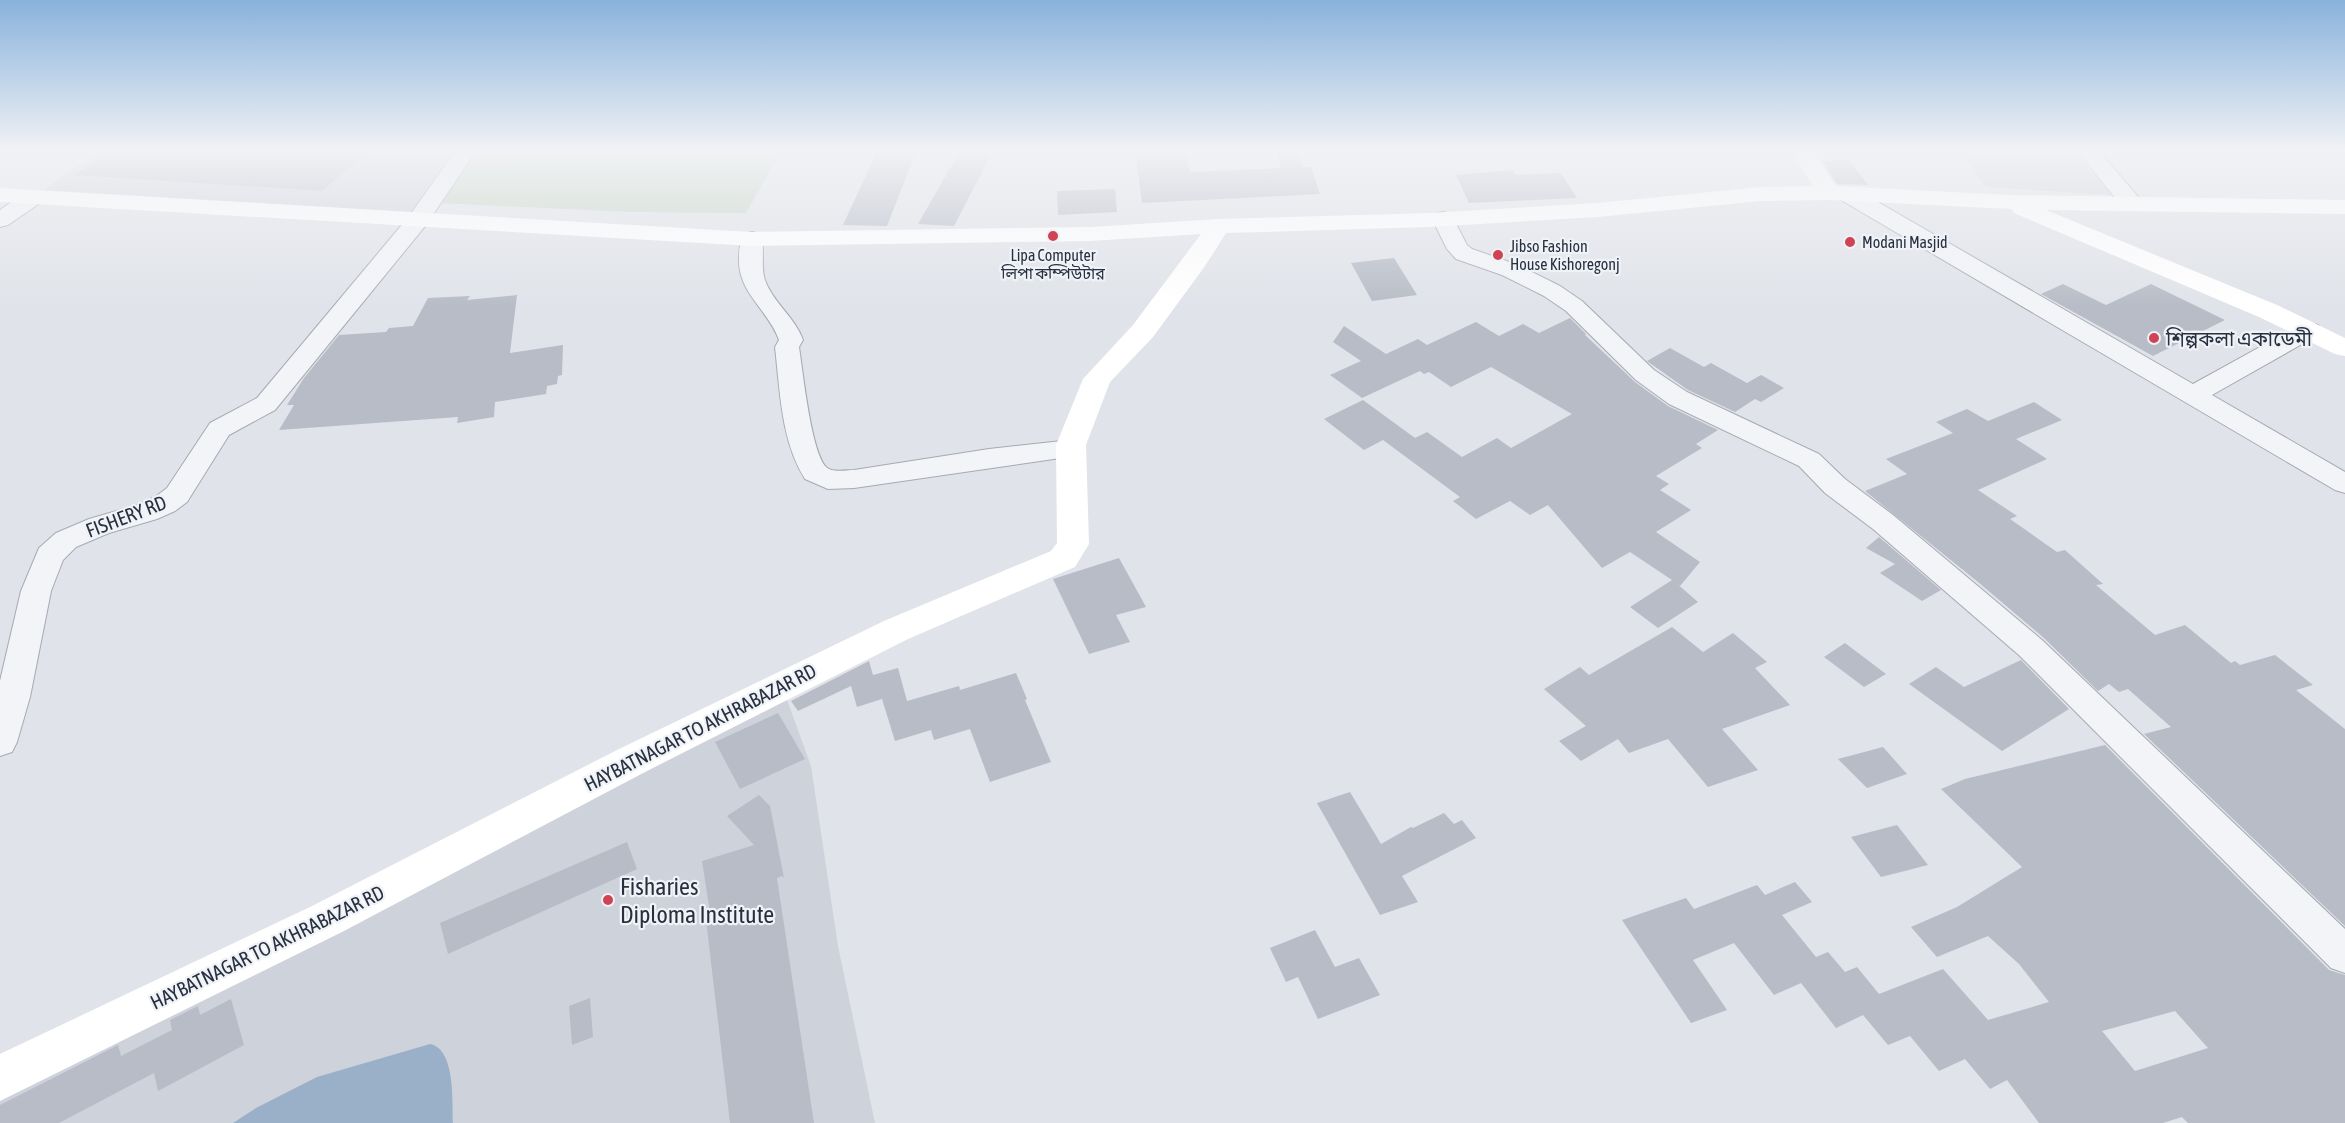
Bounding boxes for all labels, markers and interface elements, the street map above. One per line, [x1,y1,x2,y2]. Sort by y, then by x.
marker: Lipa Computer লিপা কম্পিউটার [1046,229,1060,243]
place label: Modani Masjid [1862,233,1948,252]
marker: Modani Masjid [1843,235,1857,249]
place label: Jibso Fashion House Kishoregonj [1510,237,1620,274]
place label: Lipa Computer লিপা কম্পিউটার [1000,246,1105,282]
marker: Jibso Fashion House Kishoregonj [1491,248,1505,262]
place label: শিল্পকলা একাডেমী [2165,327,2313,350]
marker: শিল্পকলা একাডেমী [2147,331,2161,345]
street label: FISHERY RD [83,490,169,542]
street label: HAYBATNAGAR TO AKHRABAZAR RD [580,658,820,796]
place label: Fisharies Diploma Institute [620,873,774,928]
street label: HAYBATNAGAR TO AKHRABAZAR RD [146,880,388,1014]
marker: Fisharies Diploma Institute [601,893,615,907]

